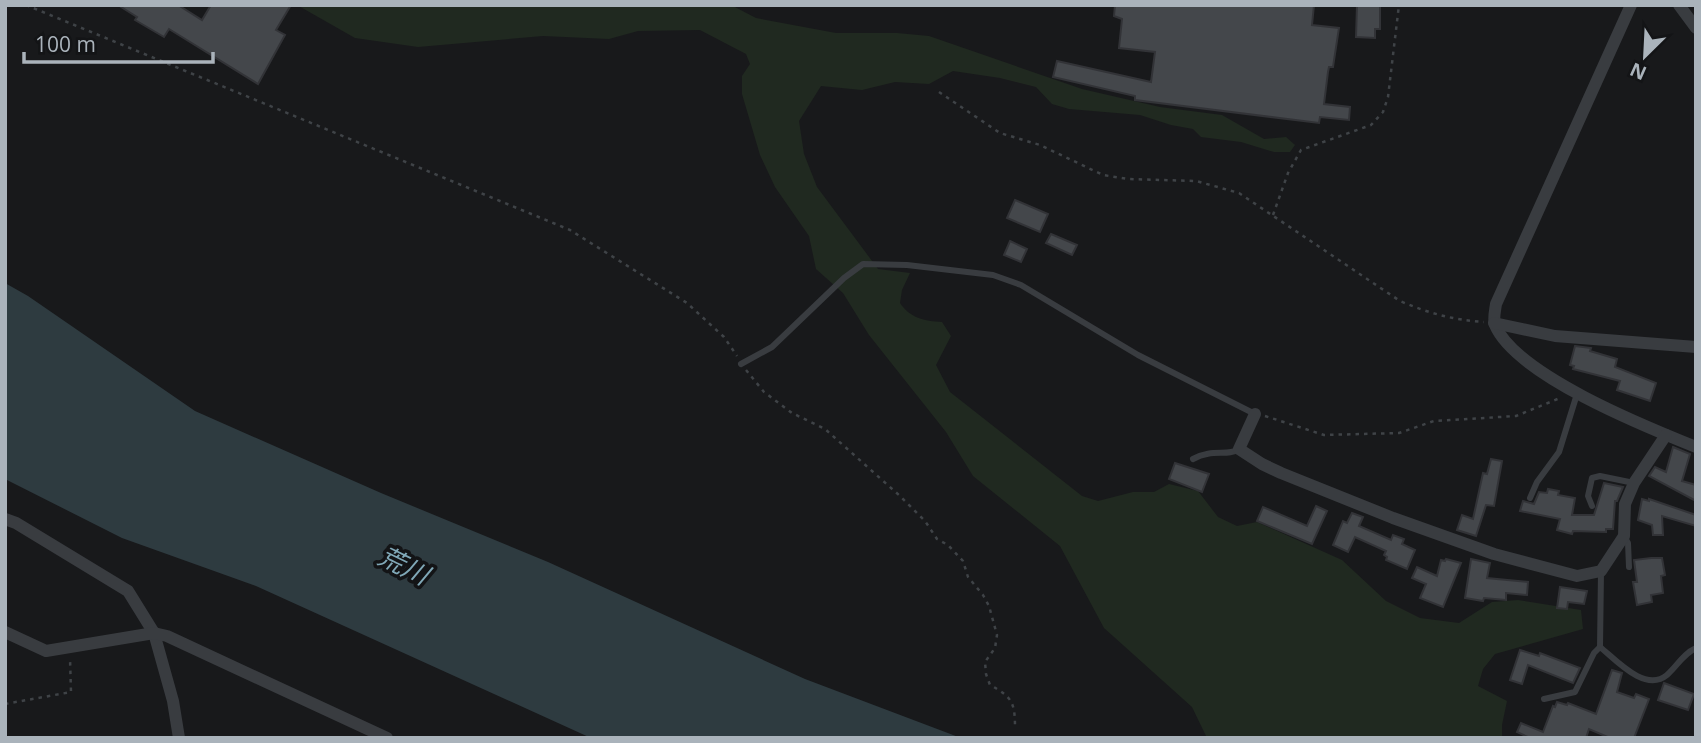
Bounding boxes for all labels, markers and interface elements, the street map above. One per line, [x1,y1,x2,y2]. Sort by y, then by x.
scale bar [24,21,214,65]
north arrow [1610,21,1680,91]
text: 100 m [35,30,96,58]
text: N [1626,57,1650,87]
water label: 荒川 [373,537,438,594]

